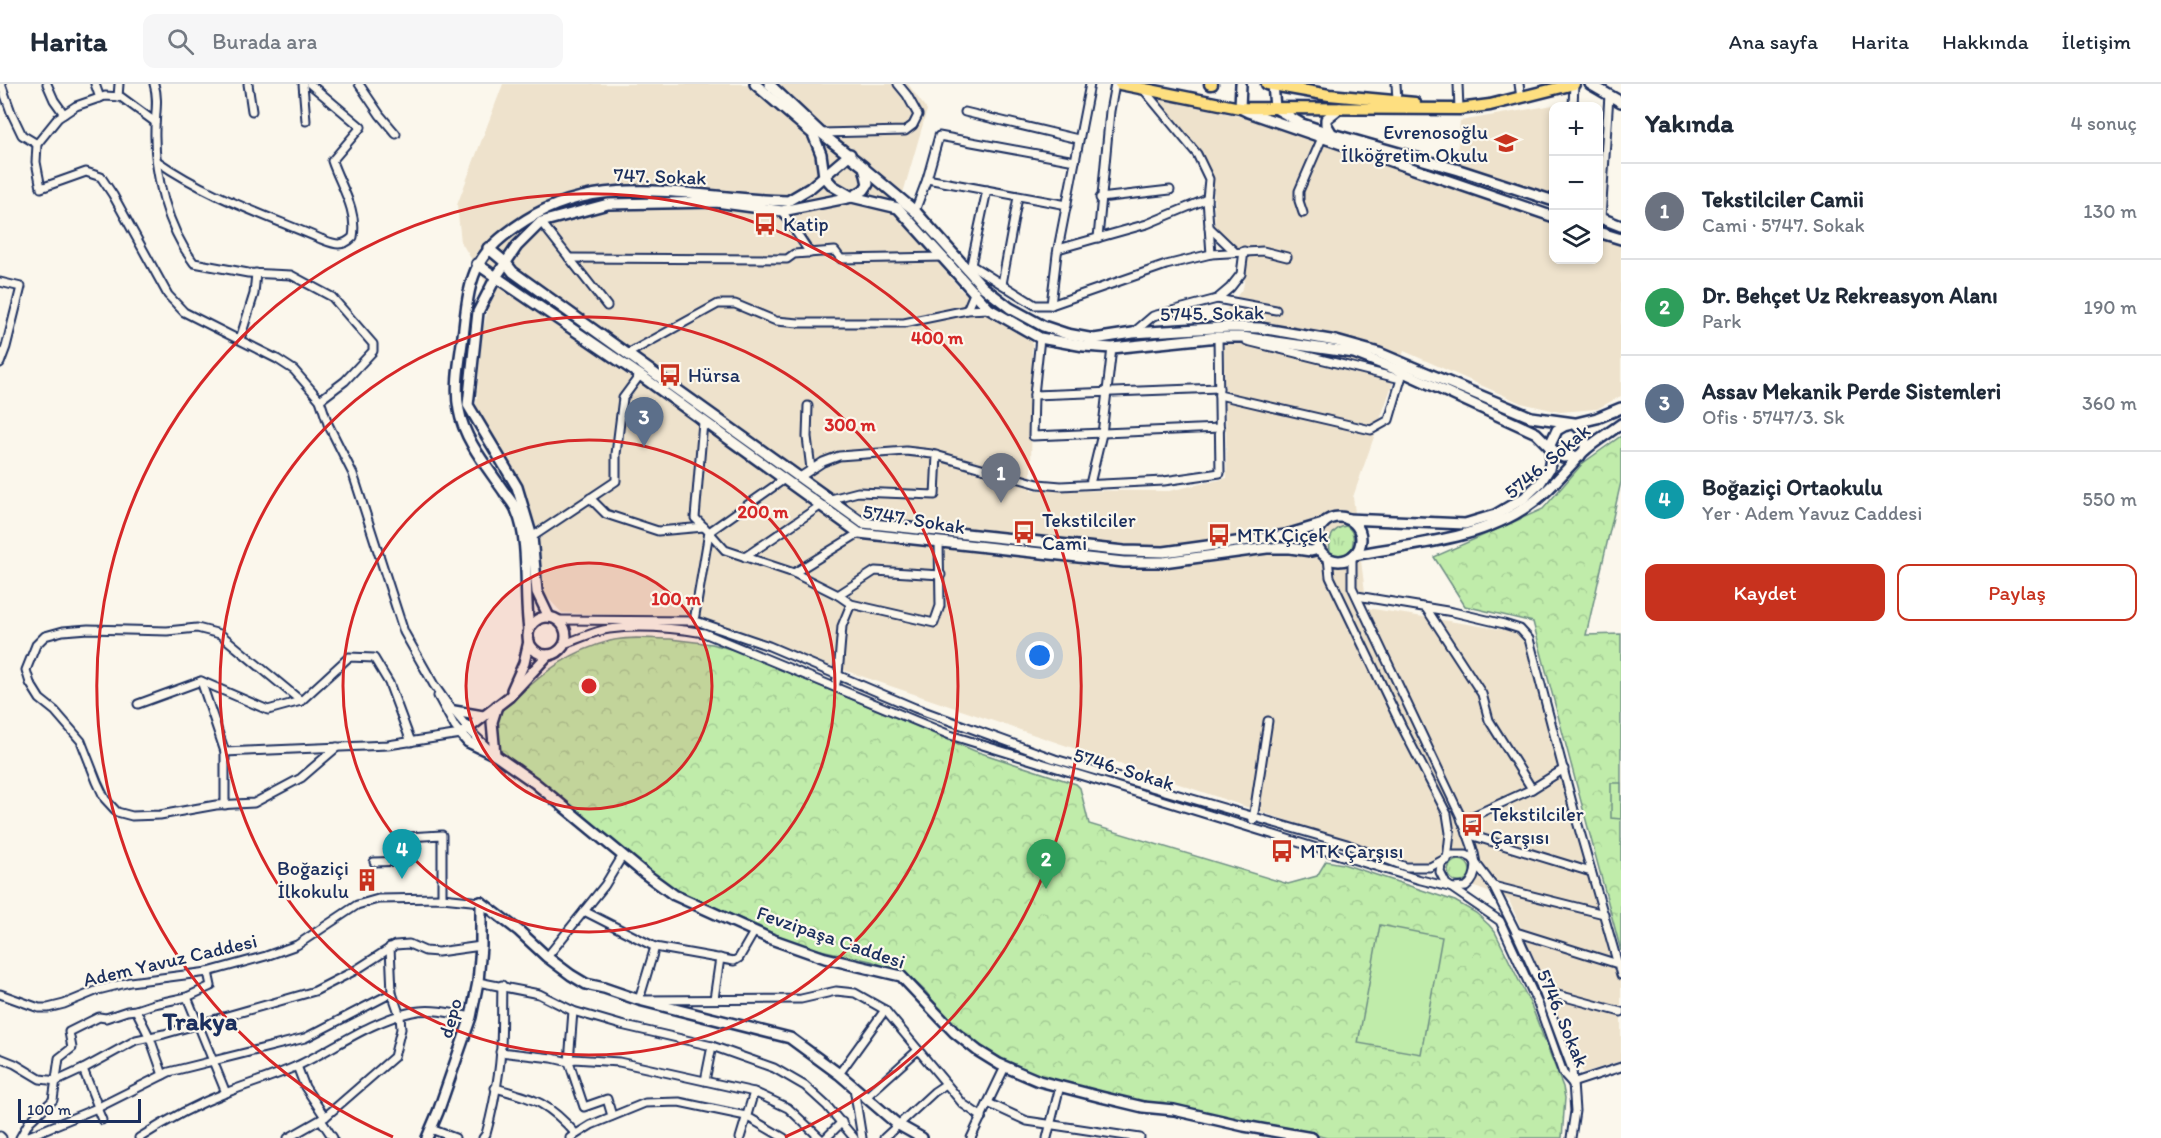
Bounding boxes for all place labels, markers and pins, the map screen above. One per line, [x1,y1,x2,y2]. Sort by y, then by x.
place label: Evrenosoğlu İlköğretim Okulu [1341,120,1488,167]
school or university icon: Evrenosoğlu İlköğretim Okulu [1493,130,1519,156]
bus stop icon: Katip [752,211,778,237]
place label: Katip [783,212,829,236]
bus stop icon: Hürsa [657,362,683,388]
place label: Hürsa [688,363,741,387]
pin: 3 [624,398,664,447]
pin: 1 [982,454,1020,503]
place label: Tekstilciler Cami [1042,508,1136,555]
bus stop icon: Tekstilciler Cami [1011,519,1037,545]
bus stop icon: MTK Çiçek [1206,522,1232,548]
place label: MTK Çiçek [1237,523,1329,547]
centre of rings [579,676,599,696]
place label: Tekstilciler Çarşısı [1490,802,1584,849]
bus stop icon: Tekstilciler Çarşısı [1459,812,1485,838]
pin: 4 [382,830,422,879]
bus stop icon: MTK Çarşısı [1269,838,1295,864]
place label: MTK Çarşısı [1300,839,1403,863]
pin: 2 [1026,840,1066,889]
place label: Boğaziçi İlkokulu [277,856,349,903]
building icon: Boğaziçi İlkokulu [354,867,380,893]

